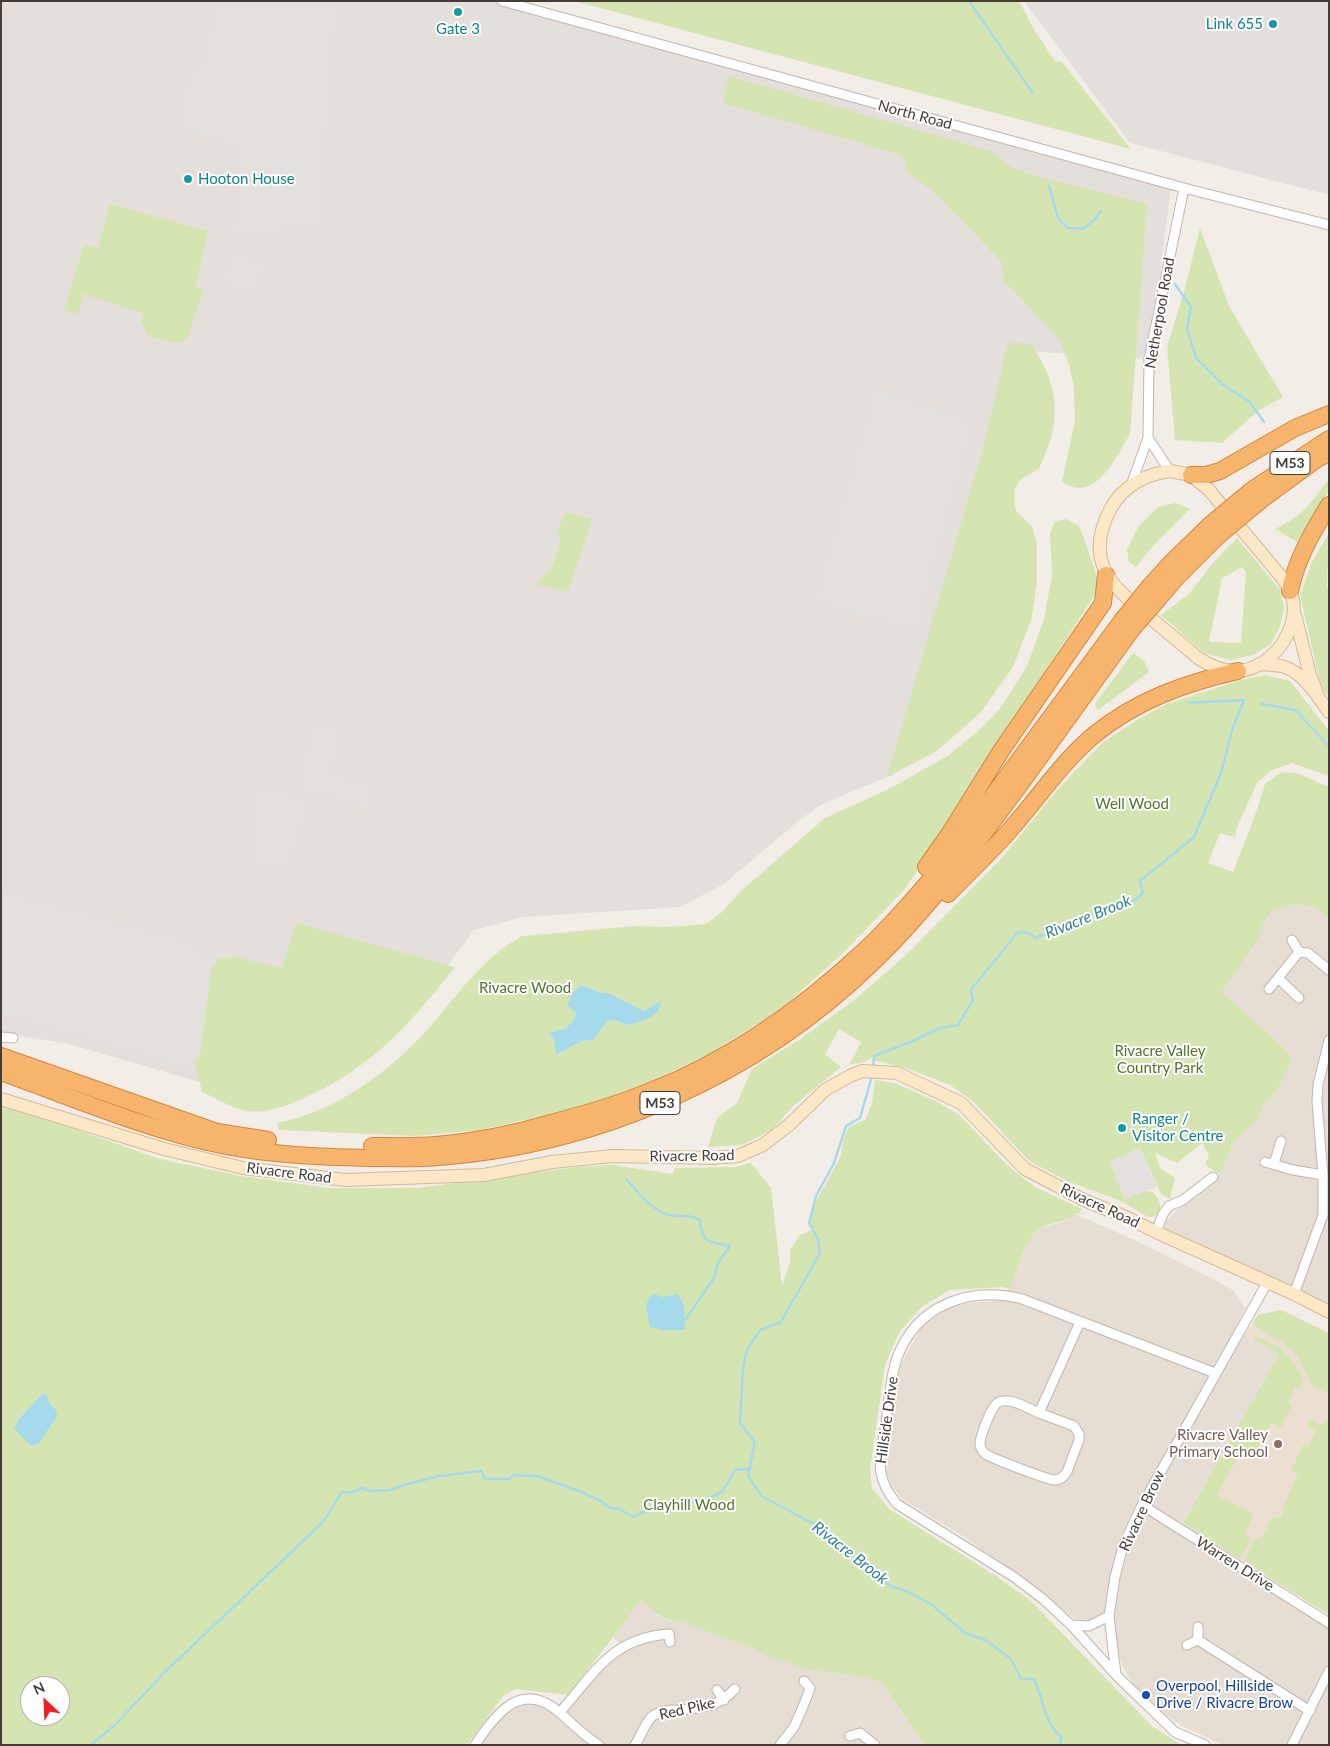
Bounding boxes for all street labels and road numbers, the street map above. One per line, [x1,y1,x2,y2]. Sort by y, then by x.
street label: North Road [876,96,954,134]
street label: Netherpool Road [1141,256,1179,370]
road number: M53 [1270,452,1310,474]
road number: M53 [640,1092,680,1114]
street label: Rivacre Road [649,1146,735,1166]
street label: Rivacre Road [246,1159,332,1187]
street label: Rivacre Road [1058,1180,1142,1232]
street label: Hillside Drive [872,1375,902,1465]
street label: Rivacre Brow [1115,1468,1169,1554]
street label: Warren Drive [1193,1533,1277,1595]
street label: Red Pike [657,1694,717,1724]

